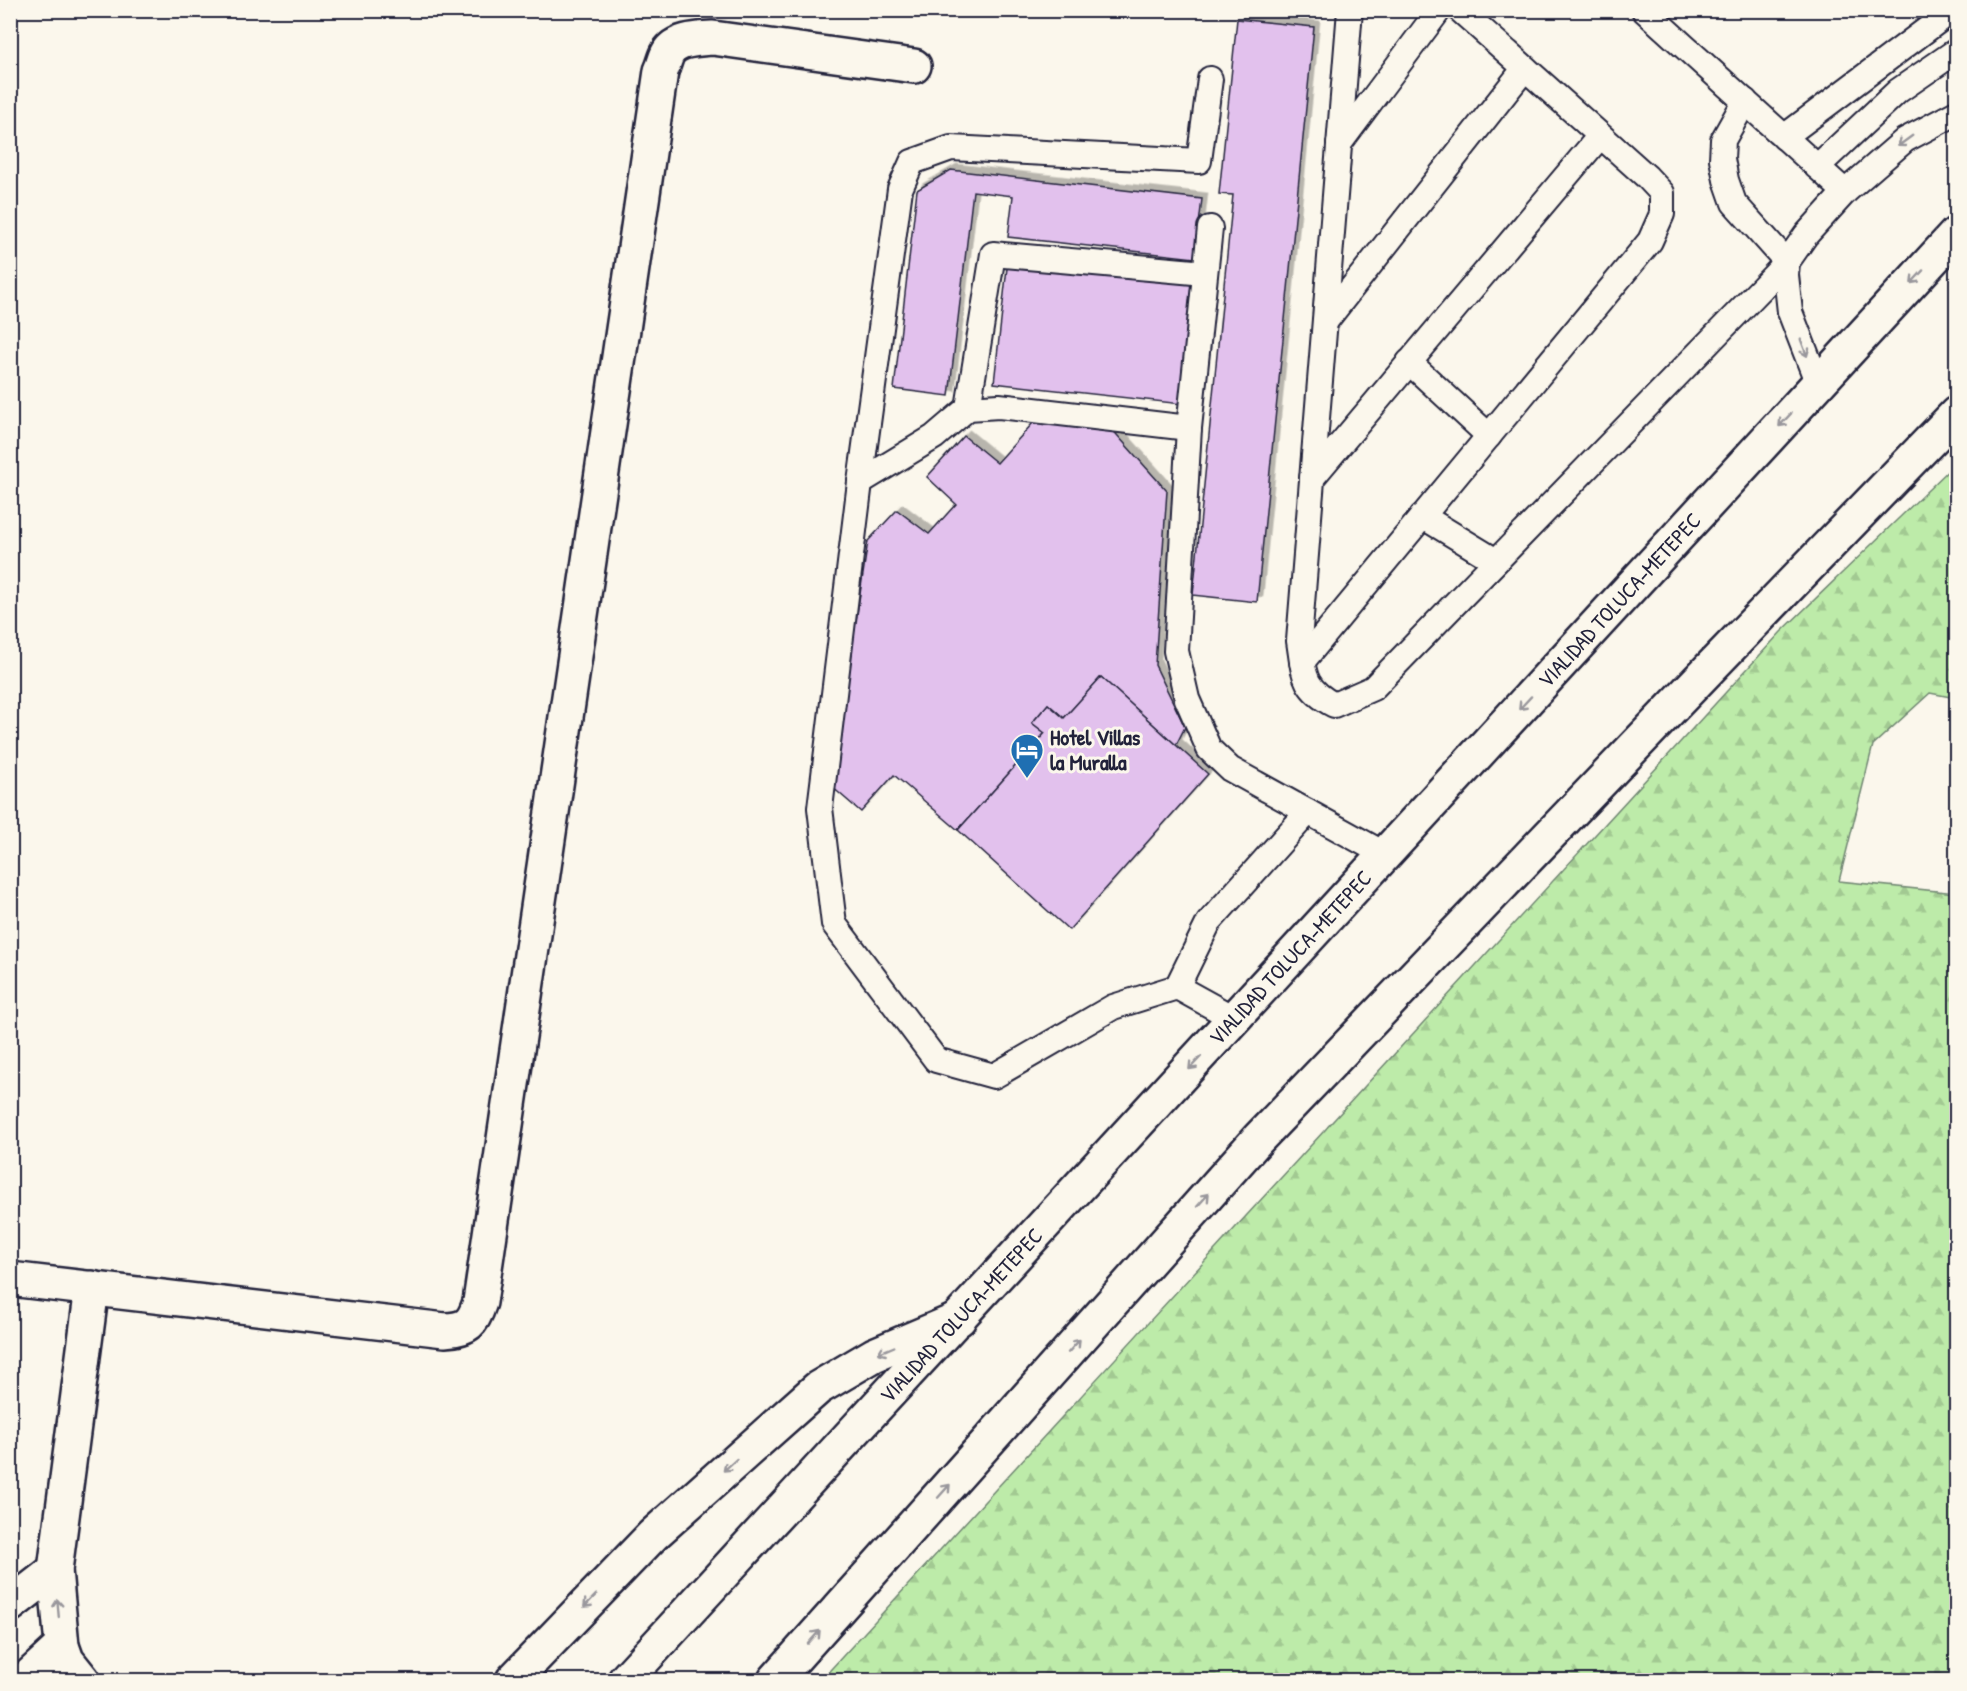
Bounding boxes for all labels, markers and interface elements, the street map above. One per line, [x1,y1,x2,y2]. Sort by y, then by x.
one-way arrow [1898,135,1914,147]
one-way arrow [1910,269,1924,284]
one-way arrow [1799,338,1810,357]
one-way arrow [1778,412,1792,427]
street label: VIALIDAD TOLUCA-METEPEC [1531,506,1707,694]
one-way arrow [1518,696,1532,711]
place label: Hotel Villas la Muralla [1050,722,1141,777]
hotel icon: Hotel Villas la Muralla [1009,732,1045,779]
street label: VIALIDAD TOLUCA-METEPEC [1202,863,1378,1052]
one-way arrow [1187,1056,1202,1071]
one-way arrow [1196,1193,1210,1208]
street label: VIALIDAD TOLUCA-METEPEC [873,1221,1049,1409]
one-way arrow [1067,1339,1081,1354]
one-way arrow [877,1345,896,1356]
one-way arrow [723,1458,738,1472]
one-way arrow [937,1484,951,1499]
one-way arrow [583,1593,597,1608]
one-way arrow [52,1598,63,1618]
one-way arrow [807,1630,821,1645]

